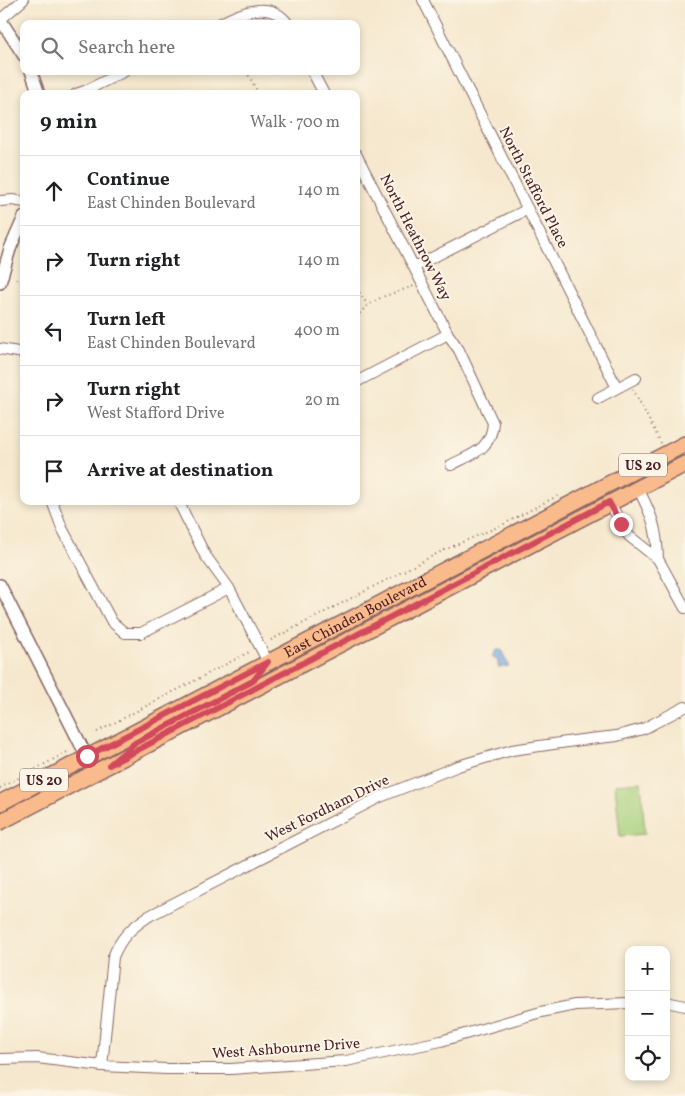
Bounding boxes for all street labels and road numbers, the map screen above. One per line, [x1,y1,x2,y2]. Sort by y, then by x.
street label: North Stafford Place [493,123,572,252]
street label: North Heathrow Way [374,171,456,305]
road number: US 20 [619,454,667,476]
street label: East Chinden Boulevard [281,572,431,664]
road number: US 20 [20,768,68,792]
street label: West Fordham Drive [262,770,393,848]
street label: West Ashbourne Drive [211,1034,361,1065]

